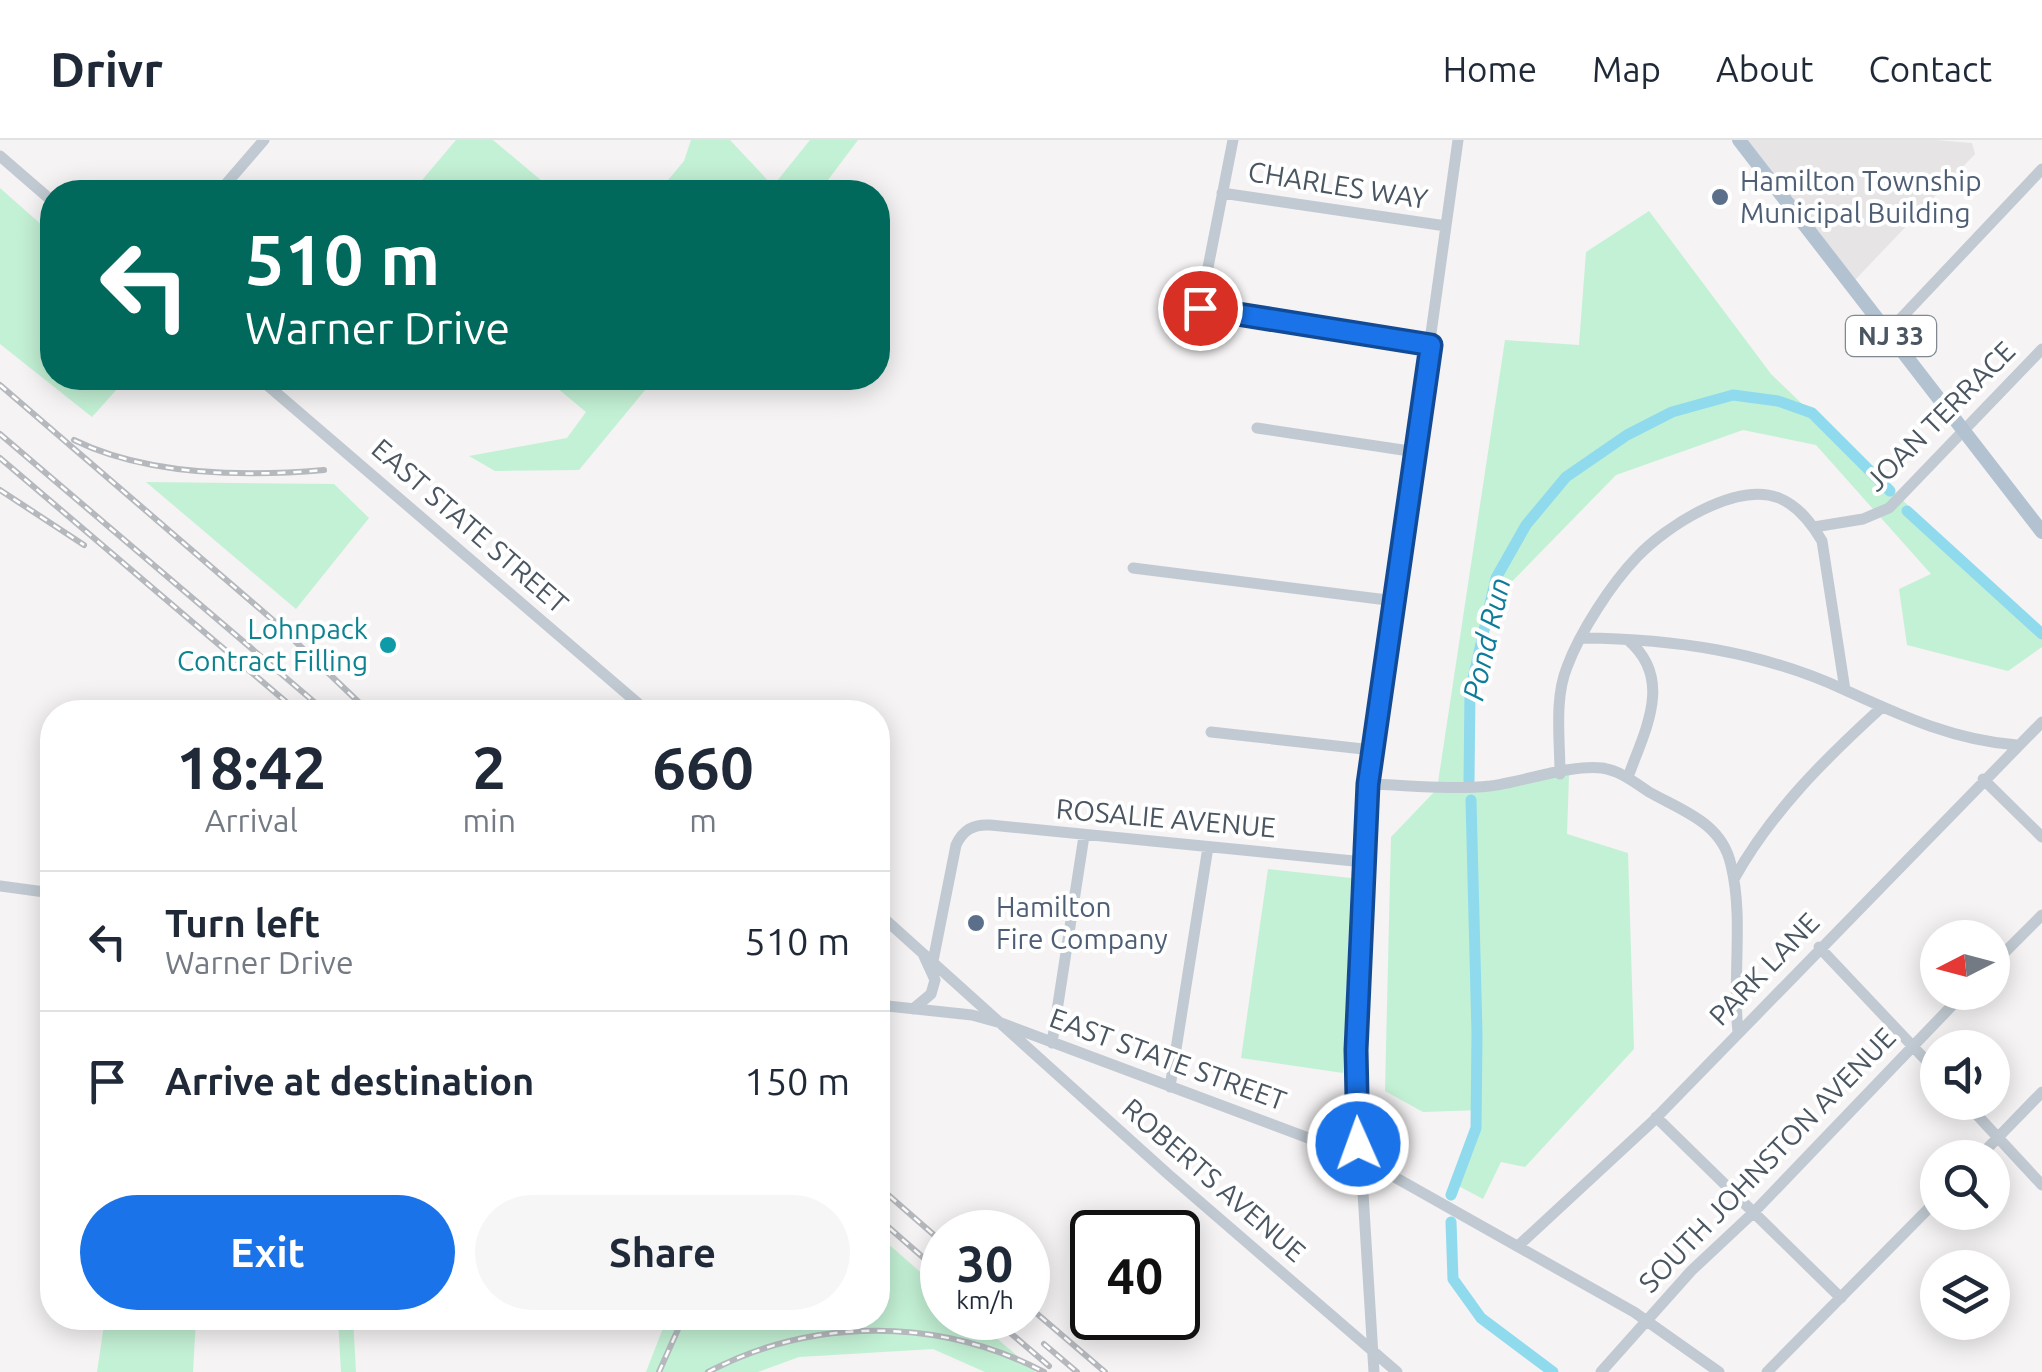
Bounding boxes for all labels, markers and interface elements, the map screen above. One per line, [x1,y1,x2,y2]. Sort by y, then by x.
text: Drivr [50,42,163,96]
text: Home [1443,49,1537,89]
text: Map [1592,49,1661,89]
text: About [1716,49,1813,89]
text: Contact [1868,49,1992,89]
street label: CHARLES WAY [1246,155,1430,214]
place label: Hamilton Township Municipal Building [1740,165,1982,228]
marker: Hamilton Township Municipal Building [1709,186,1731,208]
icon: left [80,220,210,350]
text: 510 m [245,220,440,298]
pin [1158,266,1243,351]
icon: arrive [1173,281,1228,336]
text: Warner Drive [245,302,510,353]
road number: NJ 33 [1846,316,1936,356]
street label: JOAN TERRACE [1859,335,2020,496]
street label: EAST STATE STREET [366,432,575,619]
water label: Pond Run [1455,574,1517,704]
place label: Lohnpack Contract Filling [177,613,368,676]
marker: Lohnpack Contract Filling [377,634,399,656]
text: 18:42 [176,733,326,800]
text: 2 [472,733,506,800]
text: 660 [652,733,754,800]
street label: ROSALIE AVENUE [1055,792,1277,843]
text: Arrival [205,802,298,838]
text: min [462,802,516,838]
text: m [689,802,717,838]
place label: Hamilton Fire Company [996,891,1168,954]
text: Turn left [165,902,320,944]
street label: PARK LANE [1703,906,1825,1031]
marker: Hamilton Fire Company [965,912,987,934]
icon: left [80,914,135,969]
text: 510 m [744,920,850,962]
north arrow [1920,920,2010,1010]
map controls [1920,920,2010,1340]
text: Warner Drive [165,944,354,980]
street label: EAST STATE STREET [1046,1001,1291,1116]
street label: SOUTH JOHNSTON AVENUE [1632,1021,1901,1298]
button: sound [1920,1030,2010,1120]
icon: arrive [80,1054,135,1109]
text: Arrive at destination [165,1060,534,1102]
text: 150 m [744,1060,850,1102]
street label: ROBERTS AVENUE [1117,1092,1312,1267]
position arrow [1306,1092,1410,1196]
button: search [1920,1140,2010,1230]
button: Exit [80,1195,455,1310]
button: Share [475,1195,850,1310]
speed limit sign: 40 [1070,1210,1200,1340]
text: 30 [957,1235,1013,1291]
button: layers [1920,1250,2010,1340]
text: km/h [956,1286,1014,1314]

